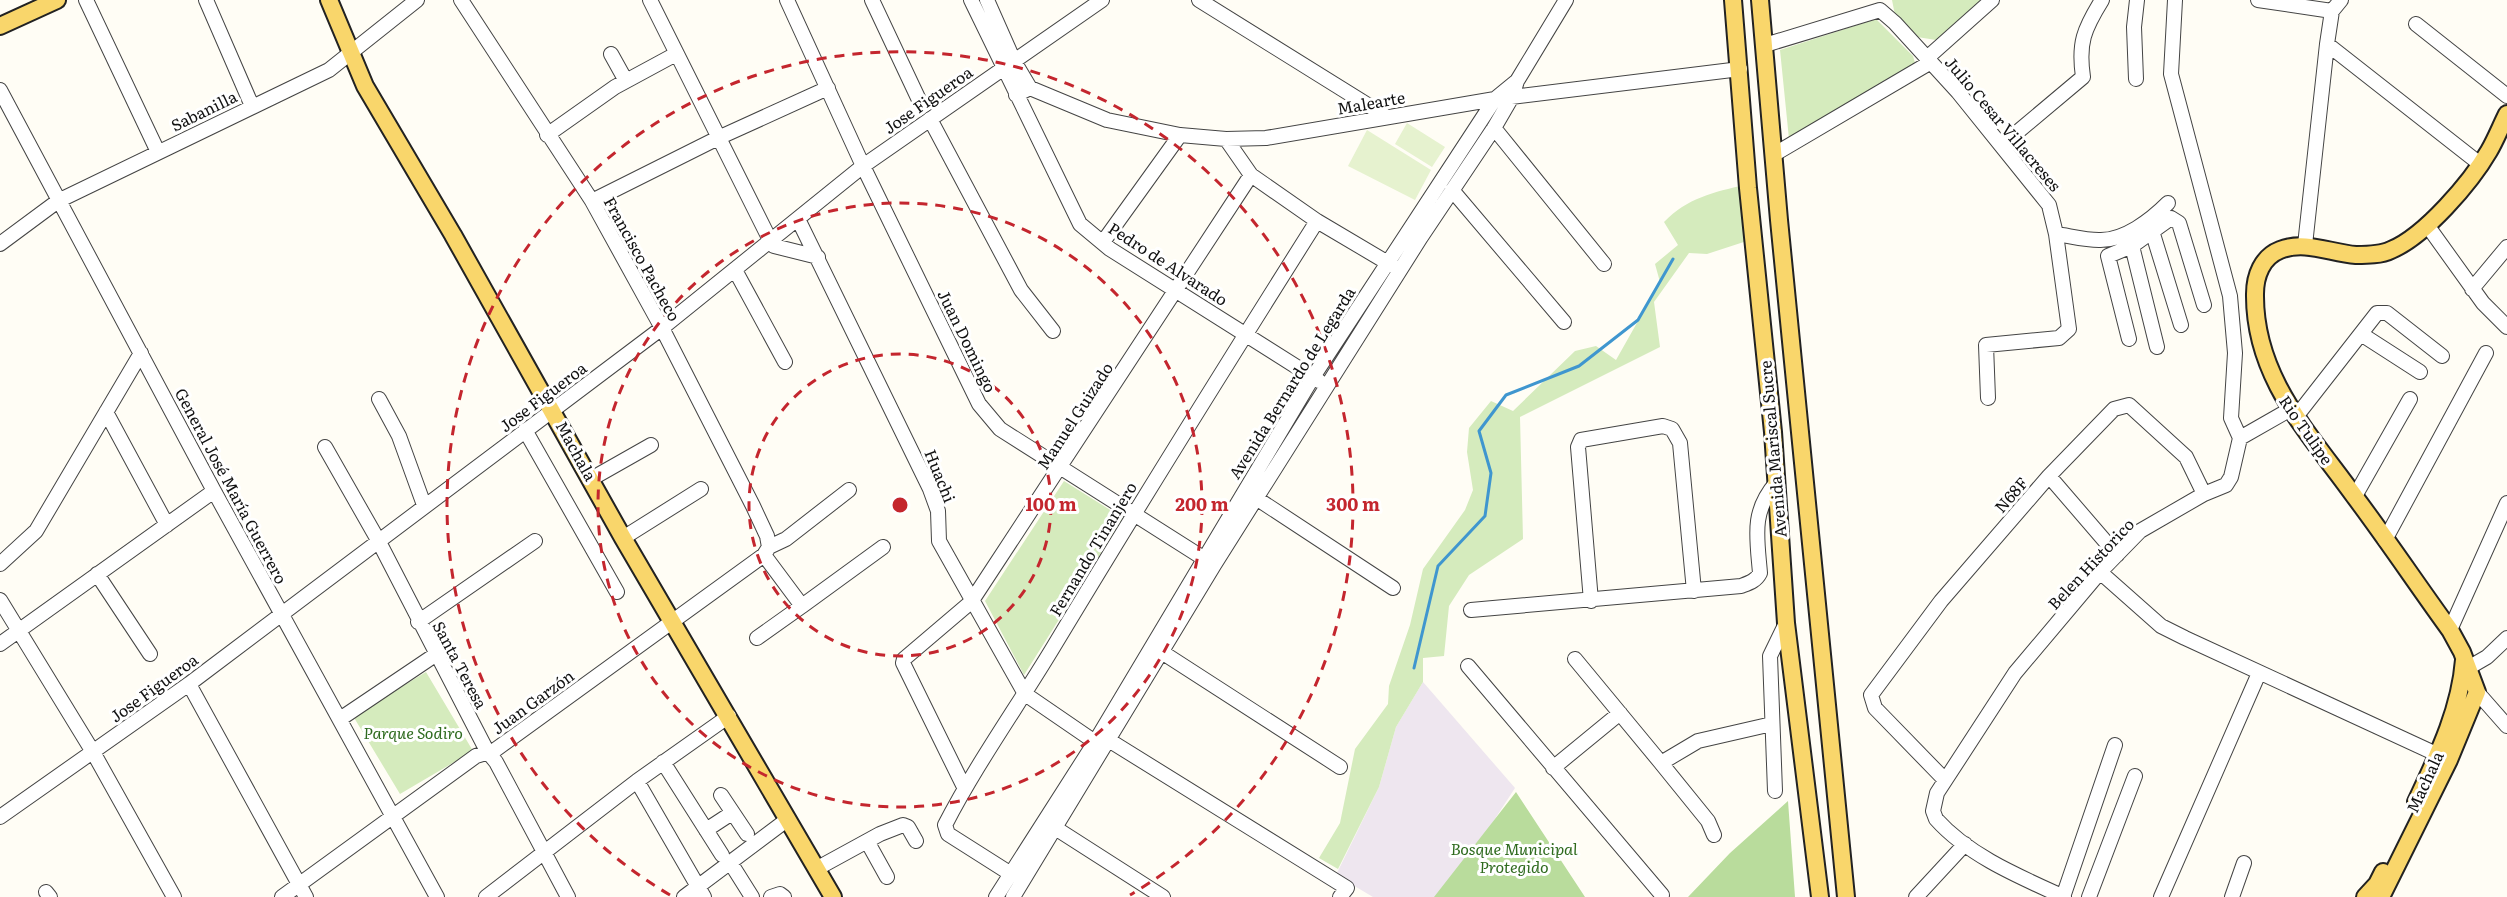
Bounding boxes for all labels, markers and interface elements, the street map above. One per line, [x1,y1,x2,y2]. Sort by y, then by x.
street label: Julio Cesar Villacreses [1940,51,2068,196]
street label: Jose Figueroa [878,59,977,139]
street label: Sabanilla [166,84,241,136]
street label: Malearte [1335,84,1407,120]
street label: Francisco Pacheco [599,192,687,325]
street label: Pedro de Alvarado [1104,215,1233,311]
street label: Avenida Bernardo de Legarda [1222,281,1361,483]
street label: Juan Domingo [933,285,1003,396]
street label: Jose Figueroa [494,355,591,437]
street label: Manuel Guizado [1030,357,1118,474]
street label: Avenida Mariscal Sucre [1752,359,1792,539]
street label: General José María Guerrero [170,383,294,588]
street label: Rio Tulipe [2274,390,2340,469]
street label: Machala [551,416,603,485]
street label: Huachi [919,445,962,506]
street label: N68F [1988,471,2033,518]
street label: Fernando Tinanjero [1042,477,1142,620]
text: 100 m [1025,490,1077,517]
text: 200 m [1175,490,1229,517]
text: 300 m [1326,490,1380,517]
centre of rings [890,495,910,515]
street label: Belen Historico [2041,512,2139,614]
street label: Santa Teresa [428,616,494,713]
street label: Jose Figueroa [104,647,203,727]
street label: Juan Garzón [486,663,579,739]
park label: Parque Sodiro [363,720,463,744]
street label: Machala [2399,747,2449,816]
park label: Bosque Municipal Protegido [1450,836,1578,878]

